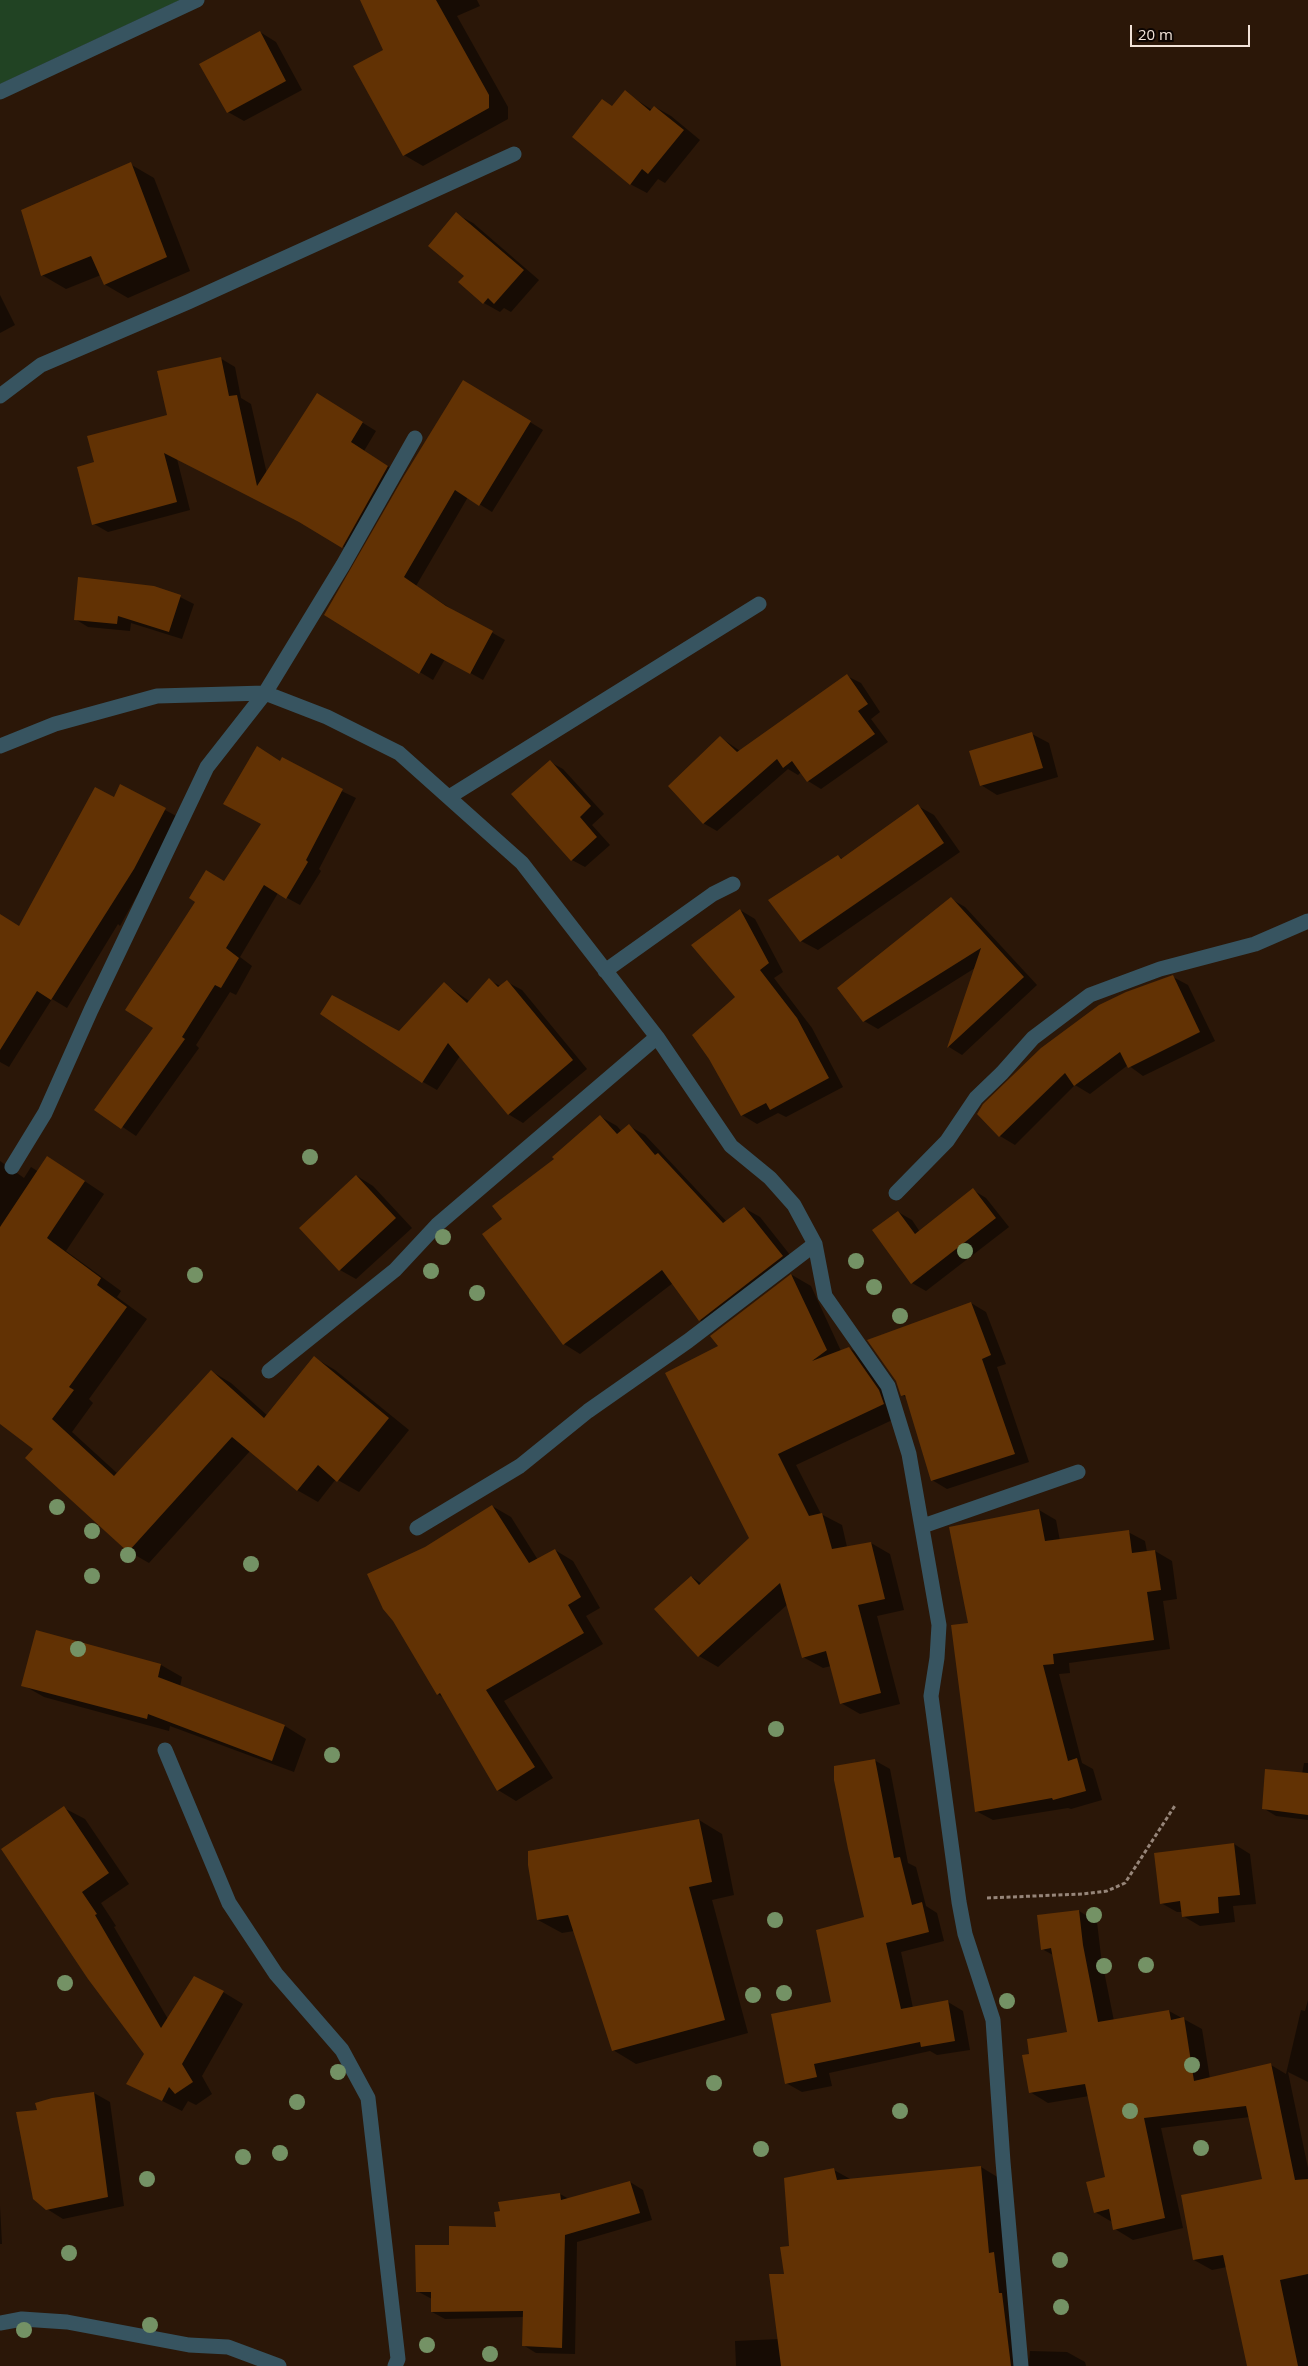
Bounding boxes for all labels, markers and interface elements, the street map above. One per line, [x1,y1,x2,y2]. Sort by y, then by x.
scale bar [1133,15,1253,47]
text: 20 m [1138,24,1173,44]

